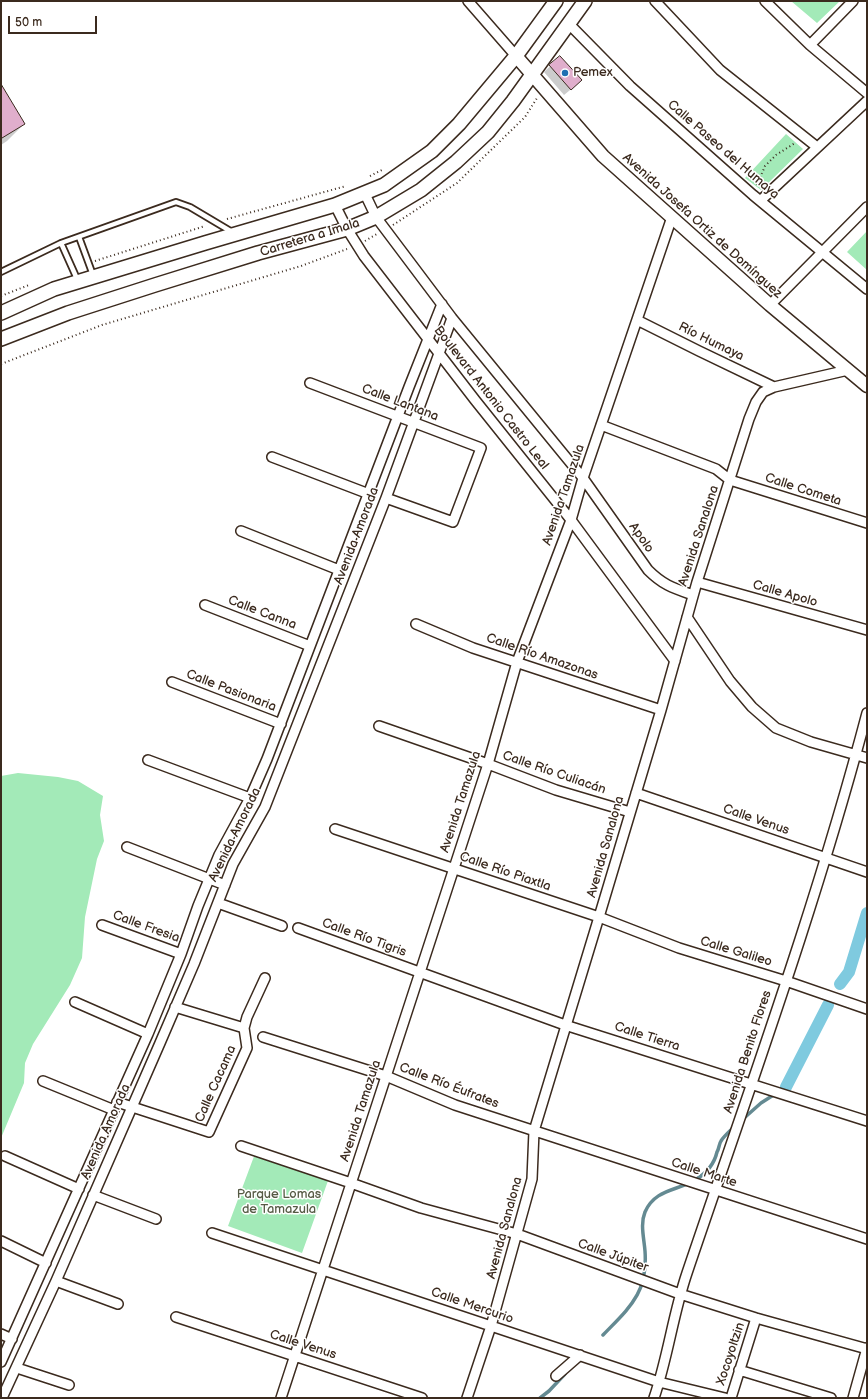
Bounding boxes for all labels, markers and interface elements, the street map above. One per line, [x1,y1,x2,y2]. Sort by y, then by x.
scale bar [10,8,99,34]
text: 50 m [15,15,42,30]
place label: Pemex [573,65,613,81]
marker: Pemex [560,68,570,78]
street label: Calle Paseo del Humaya [664,97,782,203]
street label: Avenida Josefa Ortiz de Domínguez [619,150,785,302]
street label: Carretera a Imala [258,215,362,261]
street label: Río Humaya [676,319,746,365]
street label: Boulevard Antonio Castro Leal [430,323,552,473]
street label: Calle Lantana [359,381,441,425]
street label: Avenida Tamazula [539,443,589,547]
street label: Calle Cometa [763,470,843,510]
street label: Avenida Sanalona [675,484,723,588]
street label: Avenida Amorada [331,485,383,587]
street label: Apolo [625,520,657,556]
street label: Calle Apolo [751,577,819,611]
street label: Calle Canna [226,593,298,633]
street label: Calle Río Amazonas [484,631,600,683]
street label: Calle Pasionaria [184,667,278,715]
street label: Calle Río Culiacán [500,748,608,798]
street label: Avenida Tamazula [437,749,485,855]
street label: Avenida Amorada [205,785,265,885]
street label: Avenida Sanalona [584,794,628,900]
street label: Calle Venus [721,801,791,839]
street label: Calle Río Piaxtla [457,849,553,895]
street label: Calle Fresia [110,908,182,946]
street label: Calle Río Tigris [320,915,408,961]
street label: Calle Galileo [698,934,774,970]
street label: Avenida Benito Flores [721,989,775,1115]
street label: Calle Tierra [612,1019,682,1055]
street label: Calle Cacama [192,1043,240,1125]
street label: Avenida Tamazula [337,1058,385,1164]
street label: Calle Río Éufrates [397,1060,501,1112]
street label: Avenida Amorada [78,1082,134,1182]
street label: Calle Marte [669,1155,739,1191]
street label: Avenida Sanalona [484,1175,526,1281]
park label: Parque Lomas de Tamazula [237,1187,321,1218]
street label: Calle Júpiter [576,1236,650,1276]
street label: Calle Mercurio [429,1285,515,1327]
street label: Xocoyoltzin [714,1321,748,1387]
street label: Calle Venus [268,1327,338,1363]

